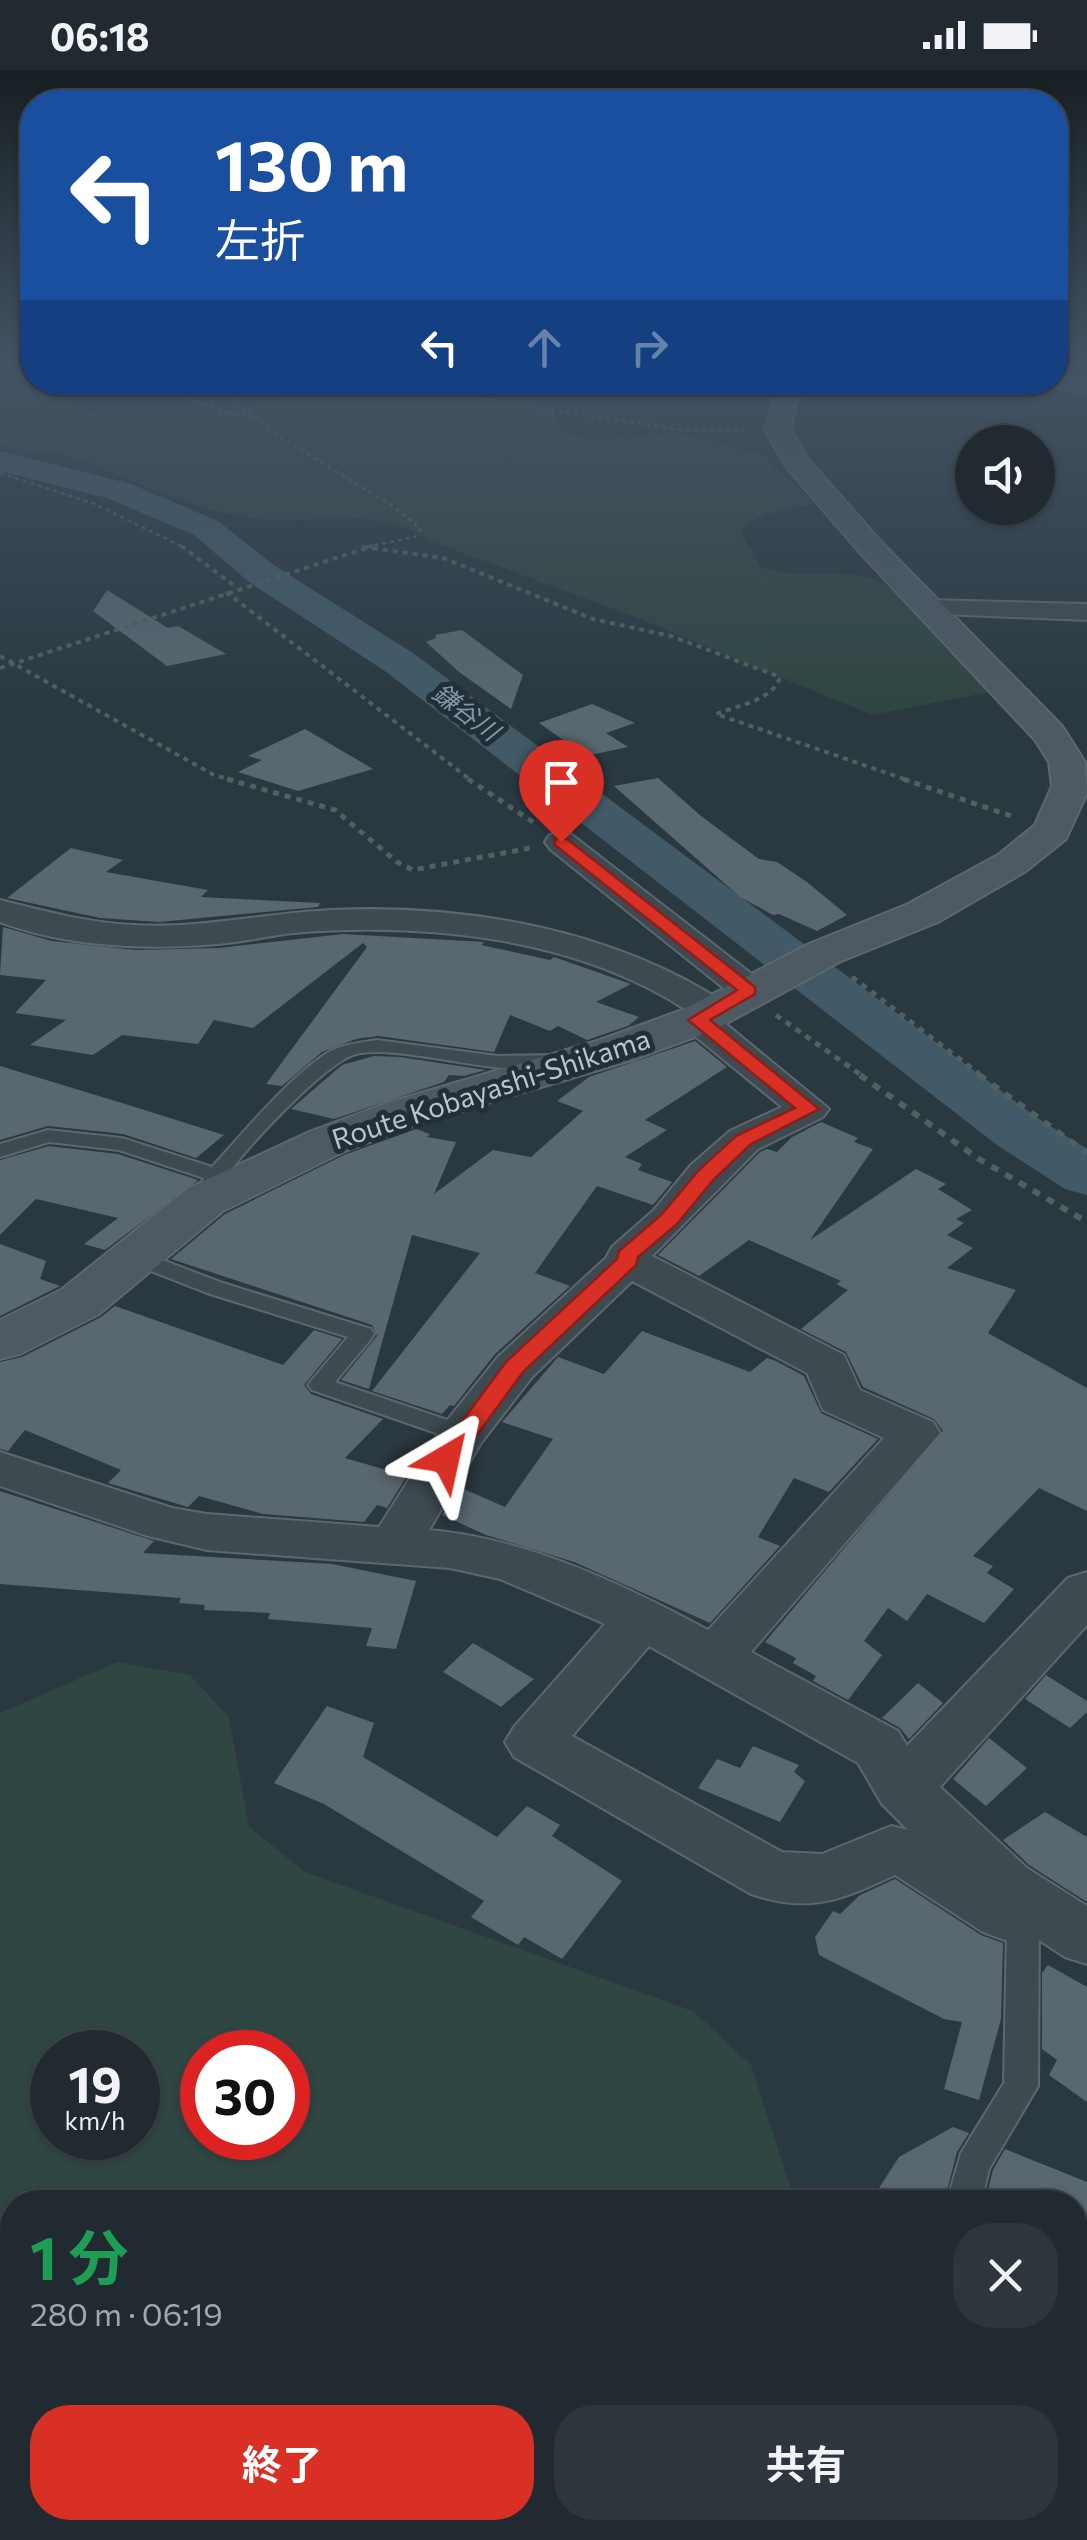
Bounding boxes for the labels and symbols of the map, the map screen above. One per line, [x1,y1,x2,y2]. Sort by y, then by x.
water label: 鎌谷川 [428,677,508,748]
pin [519,740,604,843]
street label: Route Kobayashi-Shikama [327,1021,654,1156]
position arrow [394,1407,498,1511]
speed limit sign: 30 [180,2030,310,2160]

